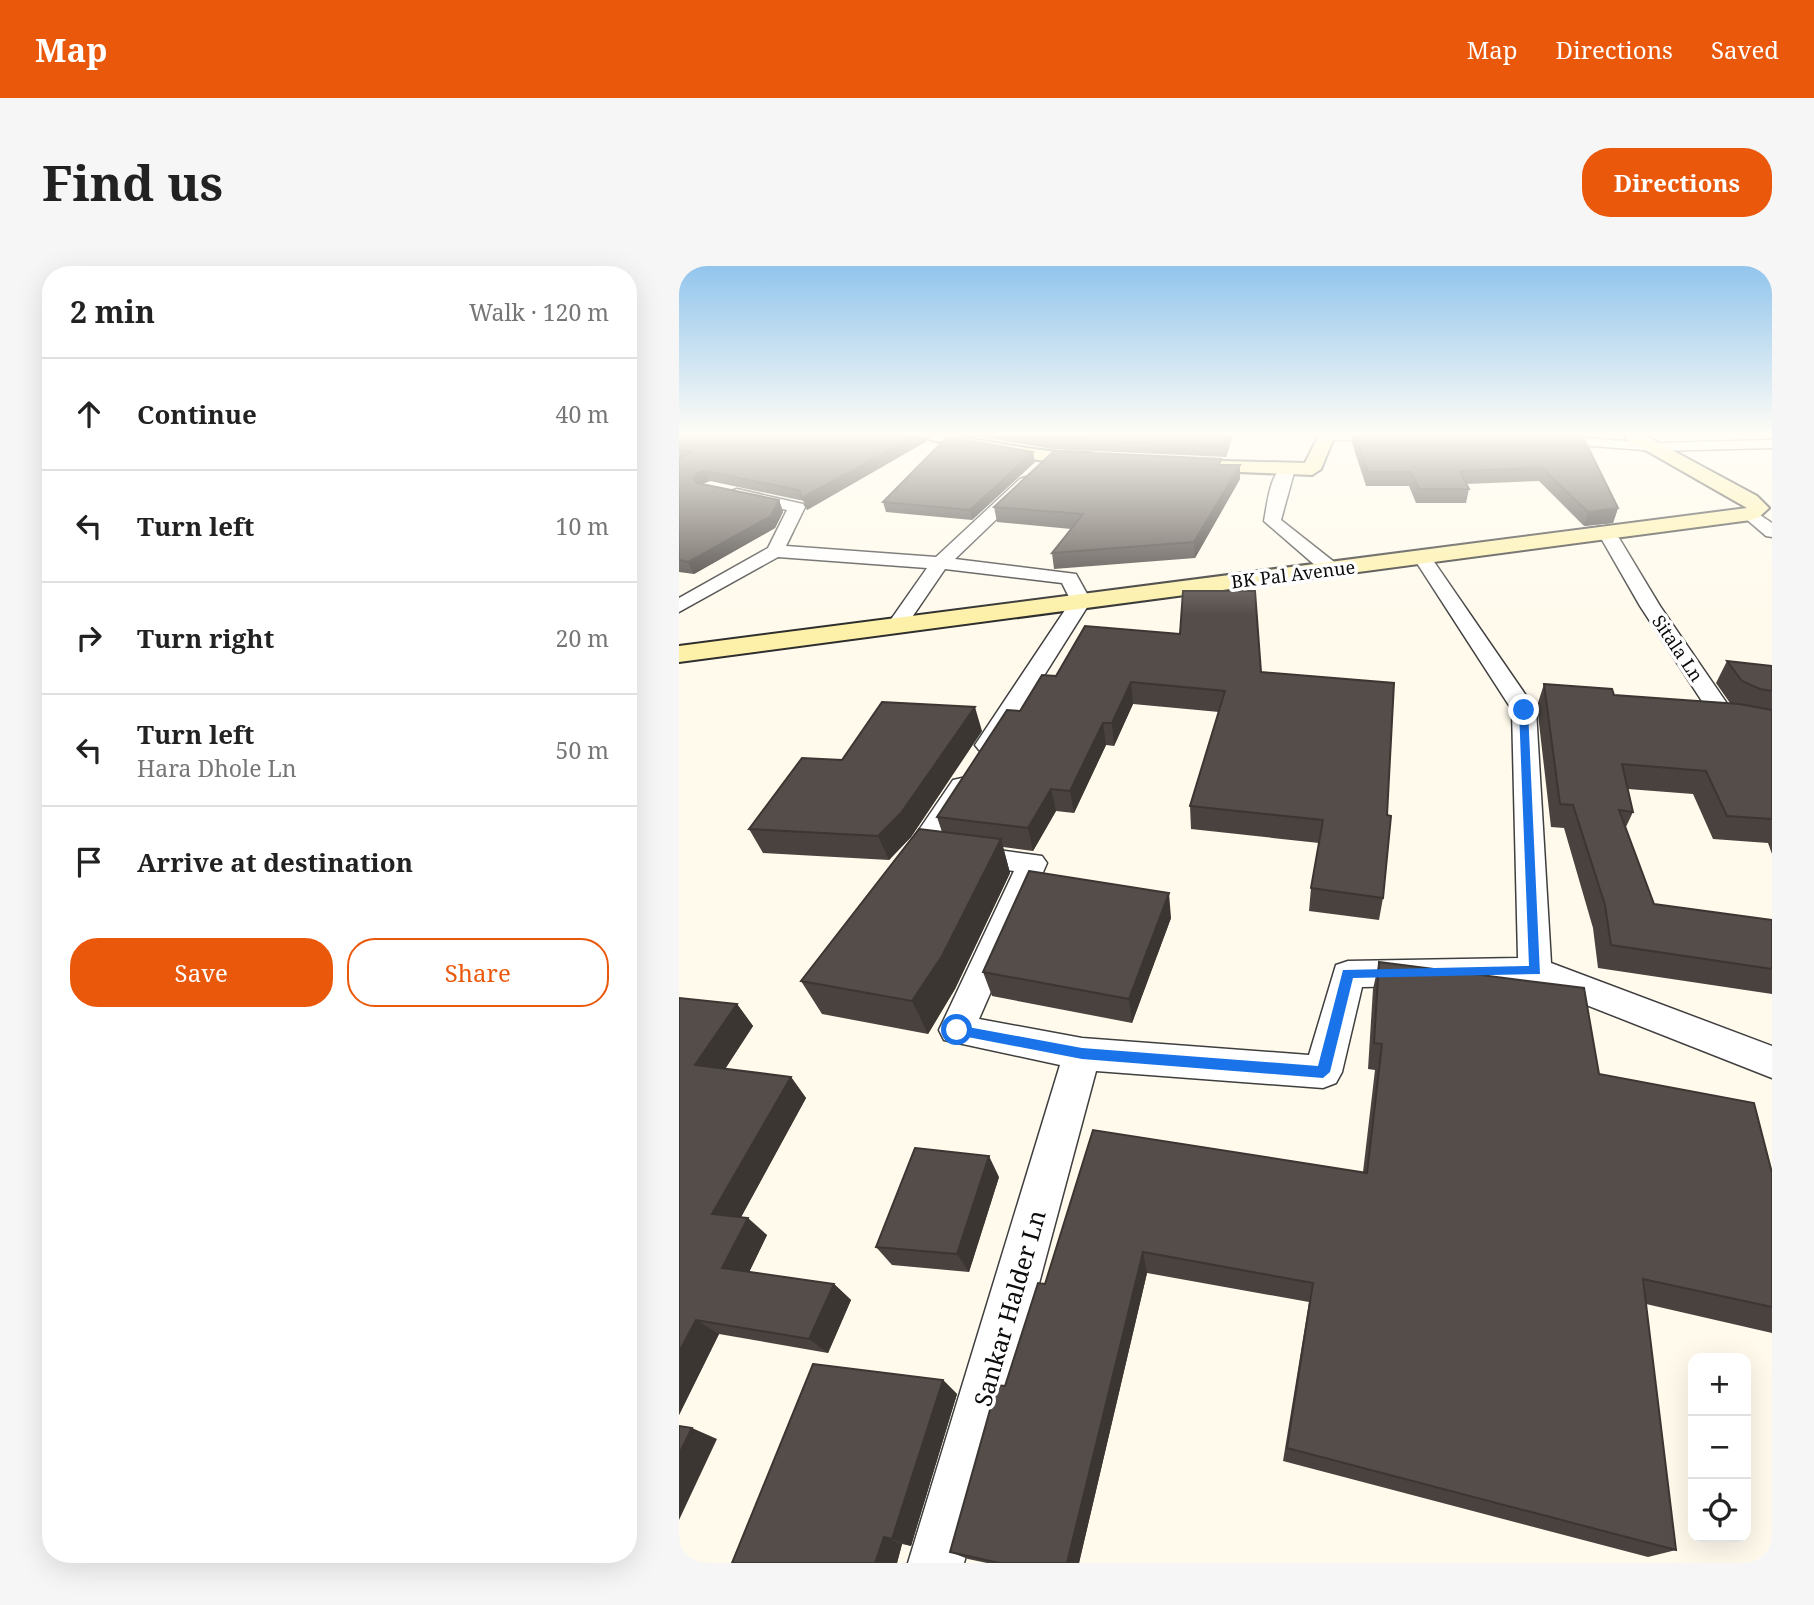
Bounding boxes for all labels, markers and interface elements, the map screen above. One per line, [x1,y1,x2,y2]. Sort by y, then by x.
text: Map [35,27,108,72]
text: Map [1467,33,1518,66]
text: Directions [1556,33,1673,66]
text: Saved [1711,33,1779,66]
button: Directions [1582,148,1772,217]
text: Find us [42,149,223,215]
text: 2 min [70,291,155,332]
text: Walk · 120 m [469,296,609,328]
icon: ahead [70,395,108,433]
text: Continue [137,396,257,432]
text: 40 m [556,398,609,430]
icon: left [70,507,108,545]
text: Turn left [137,508,254,544]
text: 10 m [556,510,609,542]
street label: BK Pal Avenue [1230,554,1356,594]
street label: Sitala Ln [1647,610,1709,686]
icon: right [70,619,108,657]
text: Turn right [137,620,274,656]
text: 20 m [556,622,609,654]
route end [1508,694,1539,725]
text: Turn left [137,716,254,752]
icon: left [70,731,108,769]
text: 50 m [556,734,609,766]
text: Hara Dhole Ln [137,752,297,784]
icon: arrive [70,843,108,881]
text: Arrive at destination [137,844,413,880]
button: Save [70,938,333,1007]
button: Share [347,938,609,1007]
route start [941,1014,972,1045]
street label: Sankar Halder Ln [965,1206,1053,1410]
map controls [1688,1353,1751,1542]
button: + [1688,1353,1751,1416]
button: − [1688,1416,1751,1479]
button: locate [1688,1479,1751,1542]

